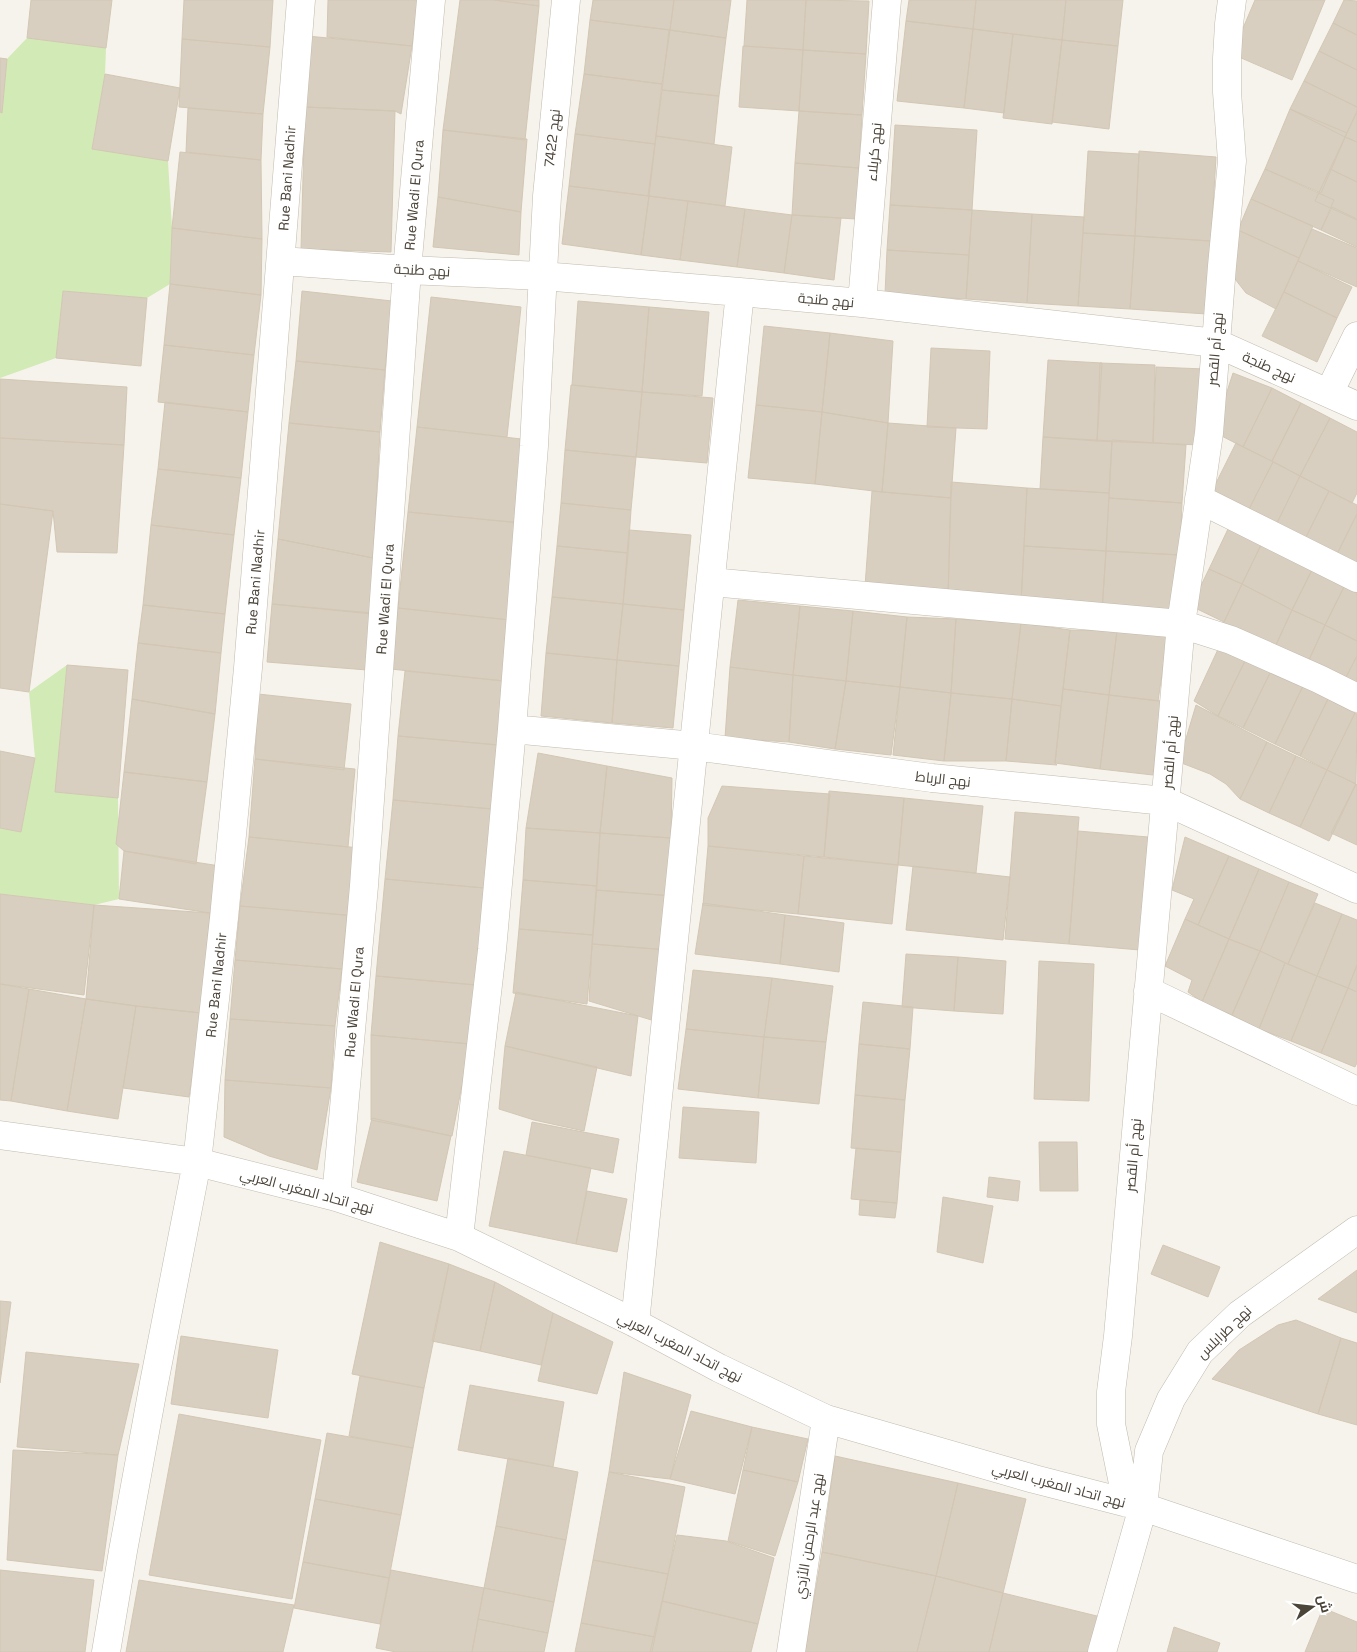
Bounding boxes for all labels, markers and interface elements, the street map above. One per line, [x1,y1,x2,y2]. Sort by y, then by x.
street label: نهج 7422 [540,108,564,168]
street label: نهج كربلاء [862,122,886,182]
street label: Rue Bani Nadhir [274,125,300,231]
street label: Rue Wadi El Qura [400,139,428,251]
street label: نهج طنجة [393,260,451,280]
street label: نهج طنجة [797,289,855,311]
street label: نهج أم القصر [1203,311,1228,388]
street label: نهج طنجة [1240,347,1298,387]
street label: Rue Bani Nadhir [241,529,269,635]
street label: Rue Wadi El Qura [372,543,398,655]
street label: نهج أم القصر [1158,714,1183,791]
street label: نهج الرباط [914,767,972,791]
street label: Rue Bani Nadhir [202,932,230,1038]
street label: Rue Wadi El Qura [340,946,368,1058]
street label: نهج أم القصر [1121,1117,1146,1194]
street label: نهج اتحاد المغرب العربي [238,1165,376,1220]
street label: نهج طرابلس [1193,1301,1255,1363]
street label: نهج اتحاد المغرب العربي [613,1308,745,1389]
street label: نهج اتحاد المغرب العربي [990,1459,1128,1514]
street label: نهج عبد الرحمن الأزدي [790,1472,831,1601]
north arrow [1287,1582,1337,1632]
text: ش [1314,1593,1336,1615]

